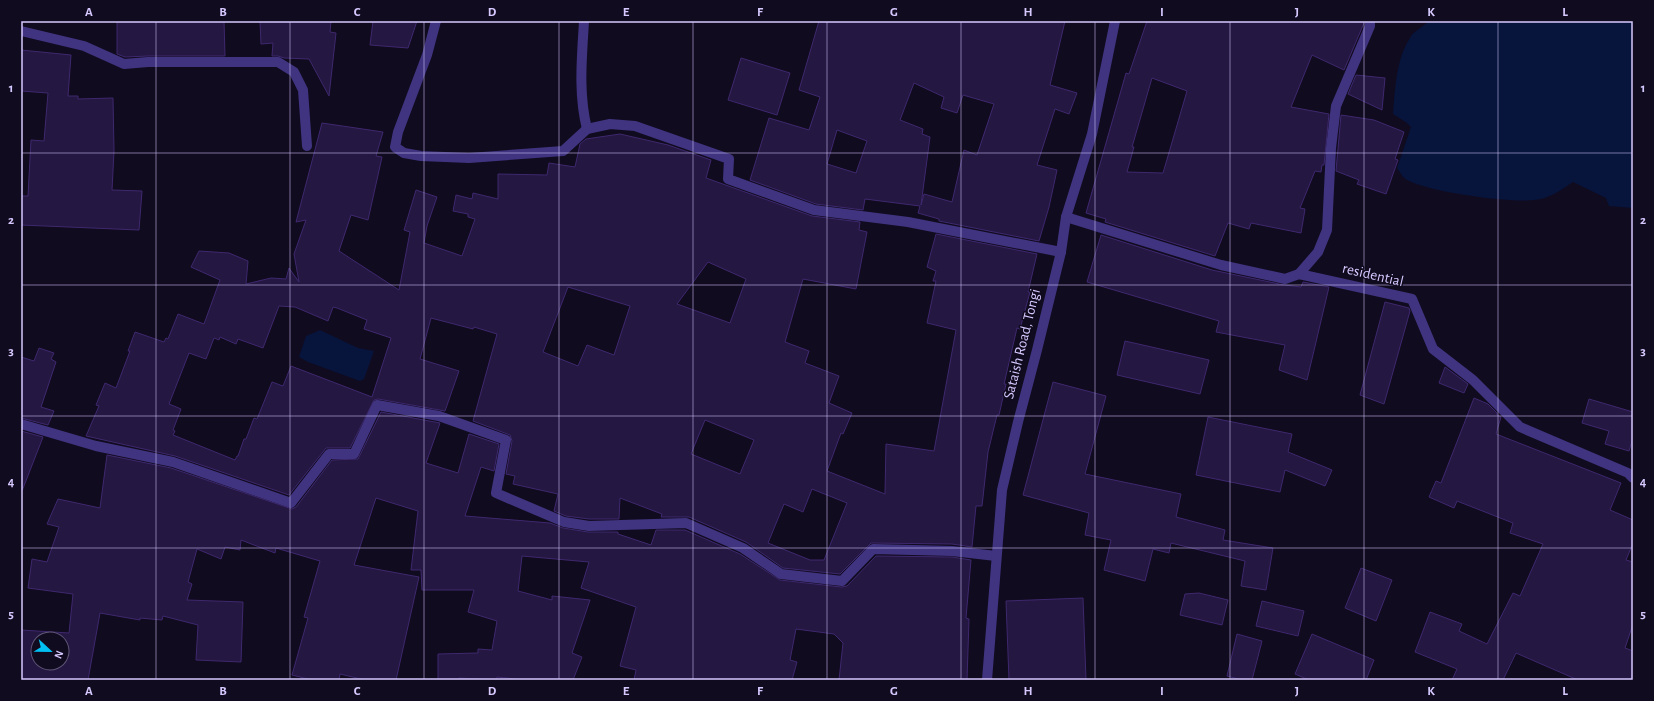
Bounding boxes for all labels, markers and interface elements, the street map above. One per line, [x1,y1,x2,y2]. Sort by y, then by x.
text: A [85,6,93,19]
text: B [219,6,227,19]
text: C [354,6,361,19]
text: D [488,6,497,19]
text: E [623,6,630,19]
text: F [757,6,764,19]
text: G [890,6,898,19]
text: H [1023,6,1033,19]
text: I [1160,6,1164,19]
text: J [1295,6,1299,19]
text: K [1427,6,1435,19]
text: L [1562,6,1568,19]
text: 1 [9,82,13,95]
text: 1 [1641,82,1645,95]
text: 2 [8,214,14,227]
text: 2 [1640,214,1646,227]
street label: residential [1341,261,1405,289]
street label: Sataish Road, Tongi [1001,287,1043,401]
text: 3 [8,345,14,358]
text: 3 [1640,345,1646,358]
text: 4 [8,476,15,489]
text: 4 [1640,476,1647,489]
text: 5 [8,608,14,621]
text: 5 [1640,608,1646,621]
north arrow [30,631,70,671]
text: N [52,649,65,660]
text: A [85,685,93,698]
text: B [219,685,227,698]
text: C [354,685,361,698]
text: D [488,685,497,698]
text: E [623,685,630,698]
text: F [757,685,764,698]
text: G [890,685,898,698]
text: H [1023,685,1033,698]
text: I [1160,685,1164,698]
text: J [1295,685,1299,698]
text: K [1427,685,1435,698]
text: L [1562,685,1568,698]

